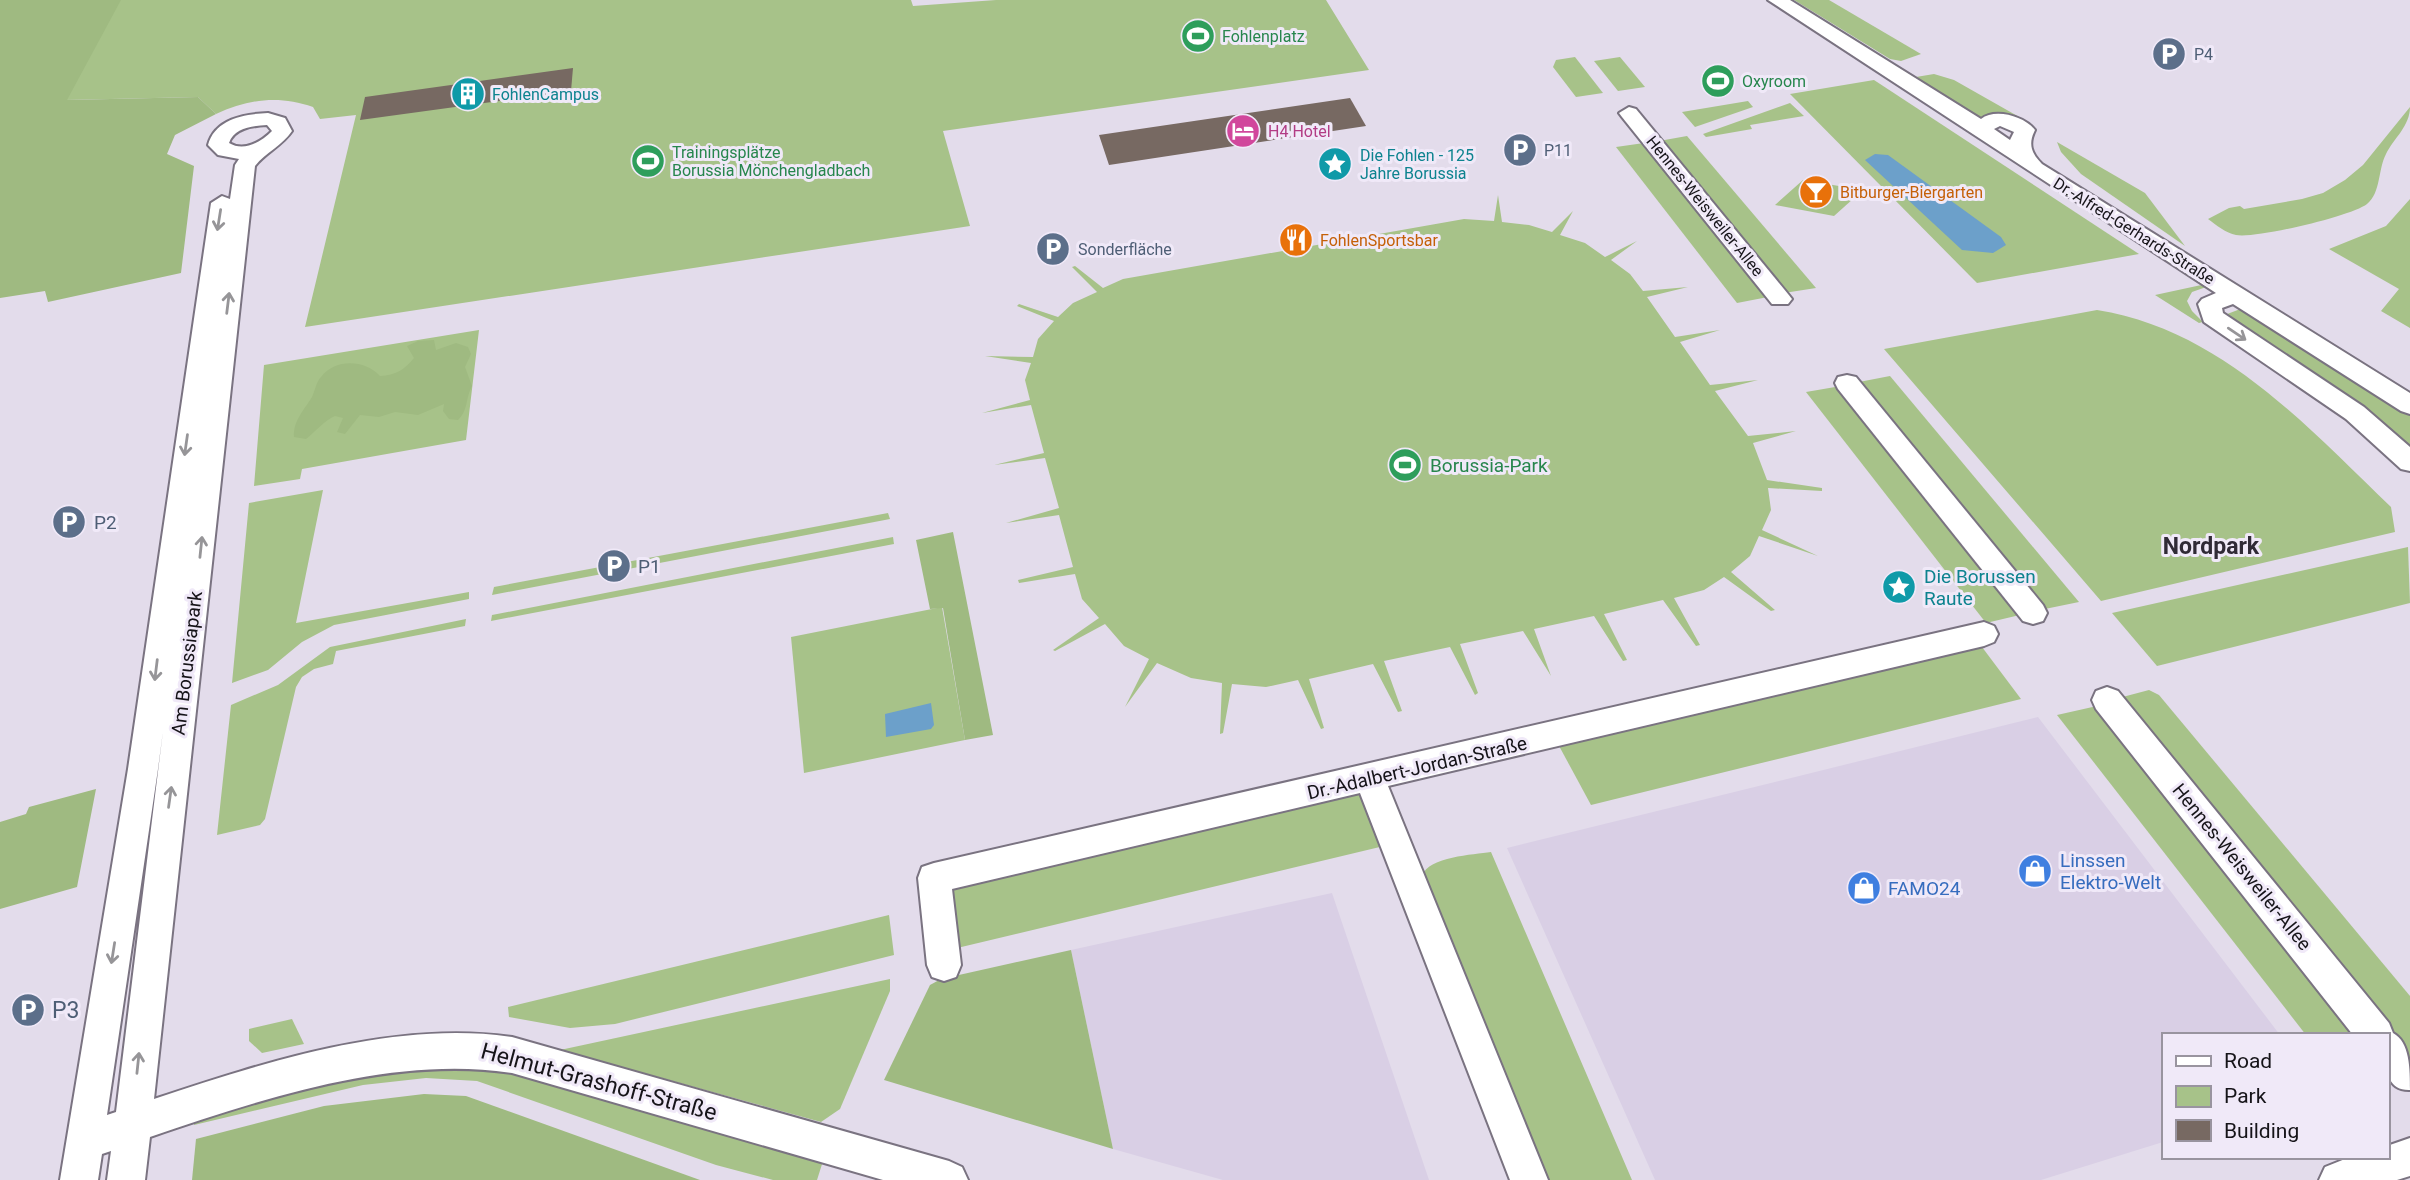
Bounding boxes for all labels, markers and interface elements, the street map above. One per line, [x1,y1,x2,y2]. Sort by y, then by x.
sports icon: Fohlenplatz [1179,17,1217,55]
place label: Fohlenplatz [1222,27,1305,46]
parking icon: P4 [2150,35,2188,73]
place label: P4 [2194,45,2213,64]
sports icon: Oxyroom [1699,62,1737,100]
place label: Oxyroom [1742,72,1806,91]
building icon: FohlenCampus [449,75,487,113]
place label: FohlenCampus [492,85,599,104]
hotel icon: H4 Hotel [1224,112,1262,150]
place label: H4 Hotel [1268,122,1331,141]
parking icon: P11 [1501,131,1539,169]
street label: Hennes-Weisweiler-Allee [1643,132,1767,280]
place label: P11 [1544,141,1572,160]
sports icon: Trainingsplätze Borussia Mönchengladbach [629,142,667,180]
place label: Trainingsplätze Borussia Mönchengladbach [672,143,870,180]
place icon: Die Fohlen - 125 Jahre Borussia [1316,145,1354,183]
place label: Die Fohlen - 125 Jahre Borussia [1360,146,1474,183]
bar icon: Bitburger-Biergarten [1797,173,1835,211]
street label: Dr.-Alfred-Gerhards-Straße [2050,174,2218,288]
place label: Bitburger-Biergarten [1840,183,1983,202]
one-way arrow [212,208,225,231]
restaurant icon: FohlenSportsbar [1277,221,1315,259]
parking icon: Sonderfläche [1034,230,1072,268]
place label: FohlenSportsbar [1320,231,1438,250]
place label: Sonderfläche [1078,240,1172,259]
one-way arrow [222,292,235,315]
one-way arrow [2227,326,2246,341]
one-way arrow [179,433,192,456]
sports icon: Borussia-Park [1386,446,1424,484]
place label: Borussia-Park [1430,454,1548,477]
parking icon: P2 [50,503,88,541]
place label: P2 [94,511,117,534]
district label: Nordpark [2163,533,2260,560]
one-way arrow [195,536,208,559]
parking icon: P1 [595,547,633,585]
place label: P1 [638,555,661,578]
place label: Die Borussen Raute [1924,565,2036,610]
place icon: Die Borussen Raute [1880,568,1918,606]
street label: Am Borussiapark [167,589,207,736]
one-way arrow [150,658,163,681]
street label: Dr.-Adalbert-Jordan-Straße [1305,732,1529,804]
street label: Hennes-Weisweiler-Allee [2168,779,2316,955]
one-way arrow [164,786,177,809]
place label: Linssen Elektro-Welt [2060,849,2161,894]
shop icon: Linssen Elektro-Welt [2016,852,2054,890]
shop icon: FAMO24 [1845,869,1883,907]
place label: FAMO24 [1888,877,1961,900]
one-way arrow [106,941,119,964]
parking icon: P3 [9,991,47,1029]
place label: P3 [52,997,79,1024]
legend [2162,1033,2389,1159]
street label: Helmut-Grashoff-Straße [478,1037,720,1127]
text: Road [2224,1049,2272,1073]
one-way arrow [132,1053,145,1075]
text: Park [2224,1084,2267,1108]
text: Building [2224,1119,2299,1143]

